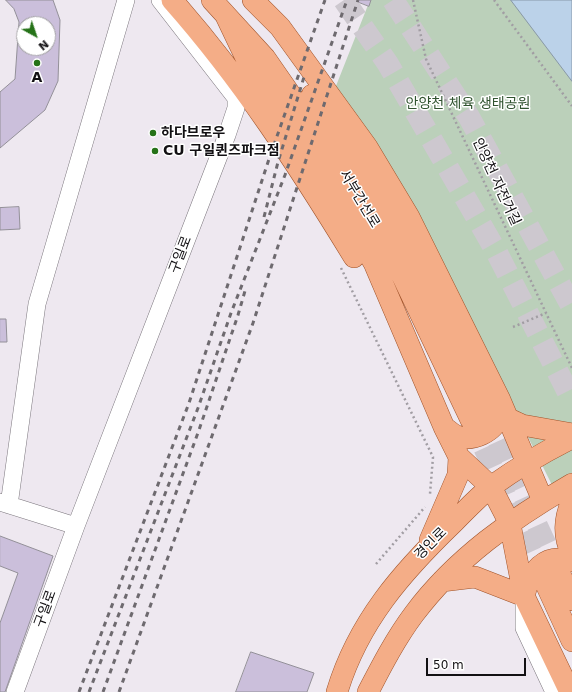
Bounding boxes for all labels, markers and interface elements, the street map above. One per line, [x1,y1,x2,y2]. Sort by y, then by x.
north arrow [16,16,56,56]
text: N [36,37,51,53]
marker: A [32,58,42,68]
place label: A [32,70,42,86]
park label: 안양천 체육 생태공원 [406,96,530,112]
place label: 하다브로우 [161,125,225,141]
marker: 하다브로우 [148,128,158,138]
street label: 안양천 자전거길 [468,136,524,228]
place label: CU 구일퀸즈파크점 [163,143,280,159]
marker: CU 구일퀸즈파크점 [150,146,160,156]
street label: 서부간선로 [335,167,383,231]
street label: 구일로 [166,234,196,276]
street label: 경인로 [411,524,451,564]
street label: 구일로 [31,588,61,630]
scale bar [428,650,528,676]
text: 50 m [433,658,464,672]

